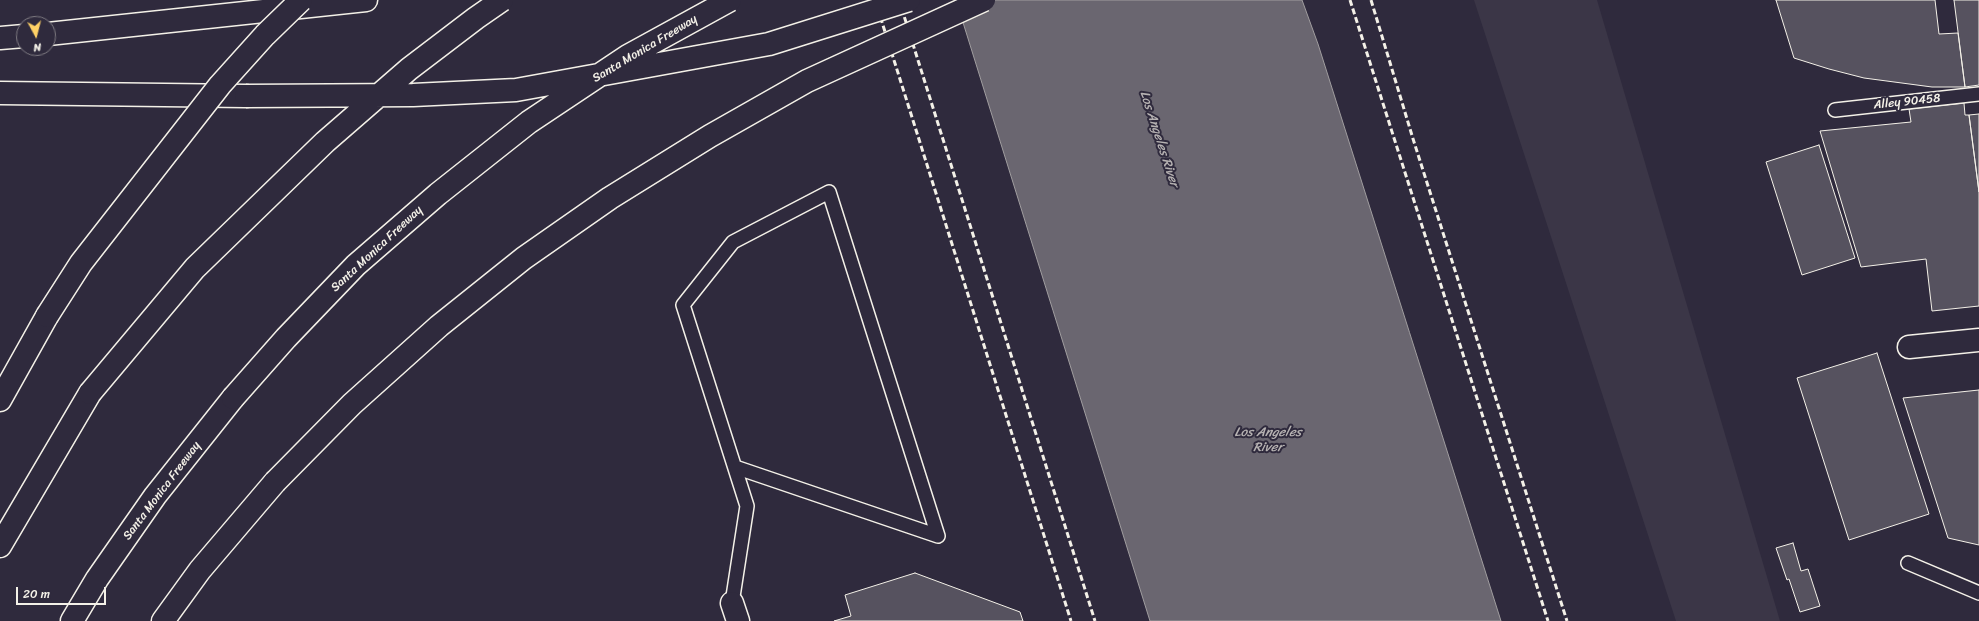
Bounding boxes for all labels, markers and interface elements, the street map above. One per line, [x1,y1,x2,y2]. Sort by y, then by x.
street label: Santa Monica Freeway [590,12,700,86]
north arrow [16,16,56,56]
text: N [32,38,42,57]
water label: Los Angeles River [1136,89,1182,189]
street label: Alley 90458 [1873,91,1941,113]
street label: Santa Monica Freeway [328,203,426,295]
water label: Los Angeles River [1234,425,1302,456]
street label: Santa Monica Freeway [120,439,204,543]
scale bar [18,579,108,605]
text: 20 m [23,583,50,605]

